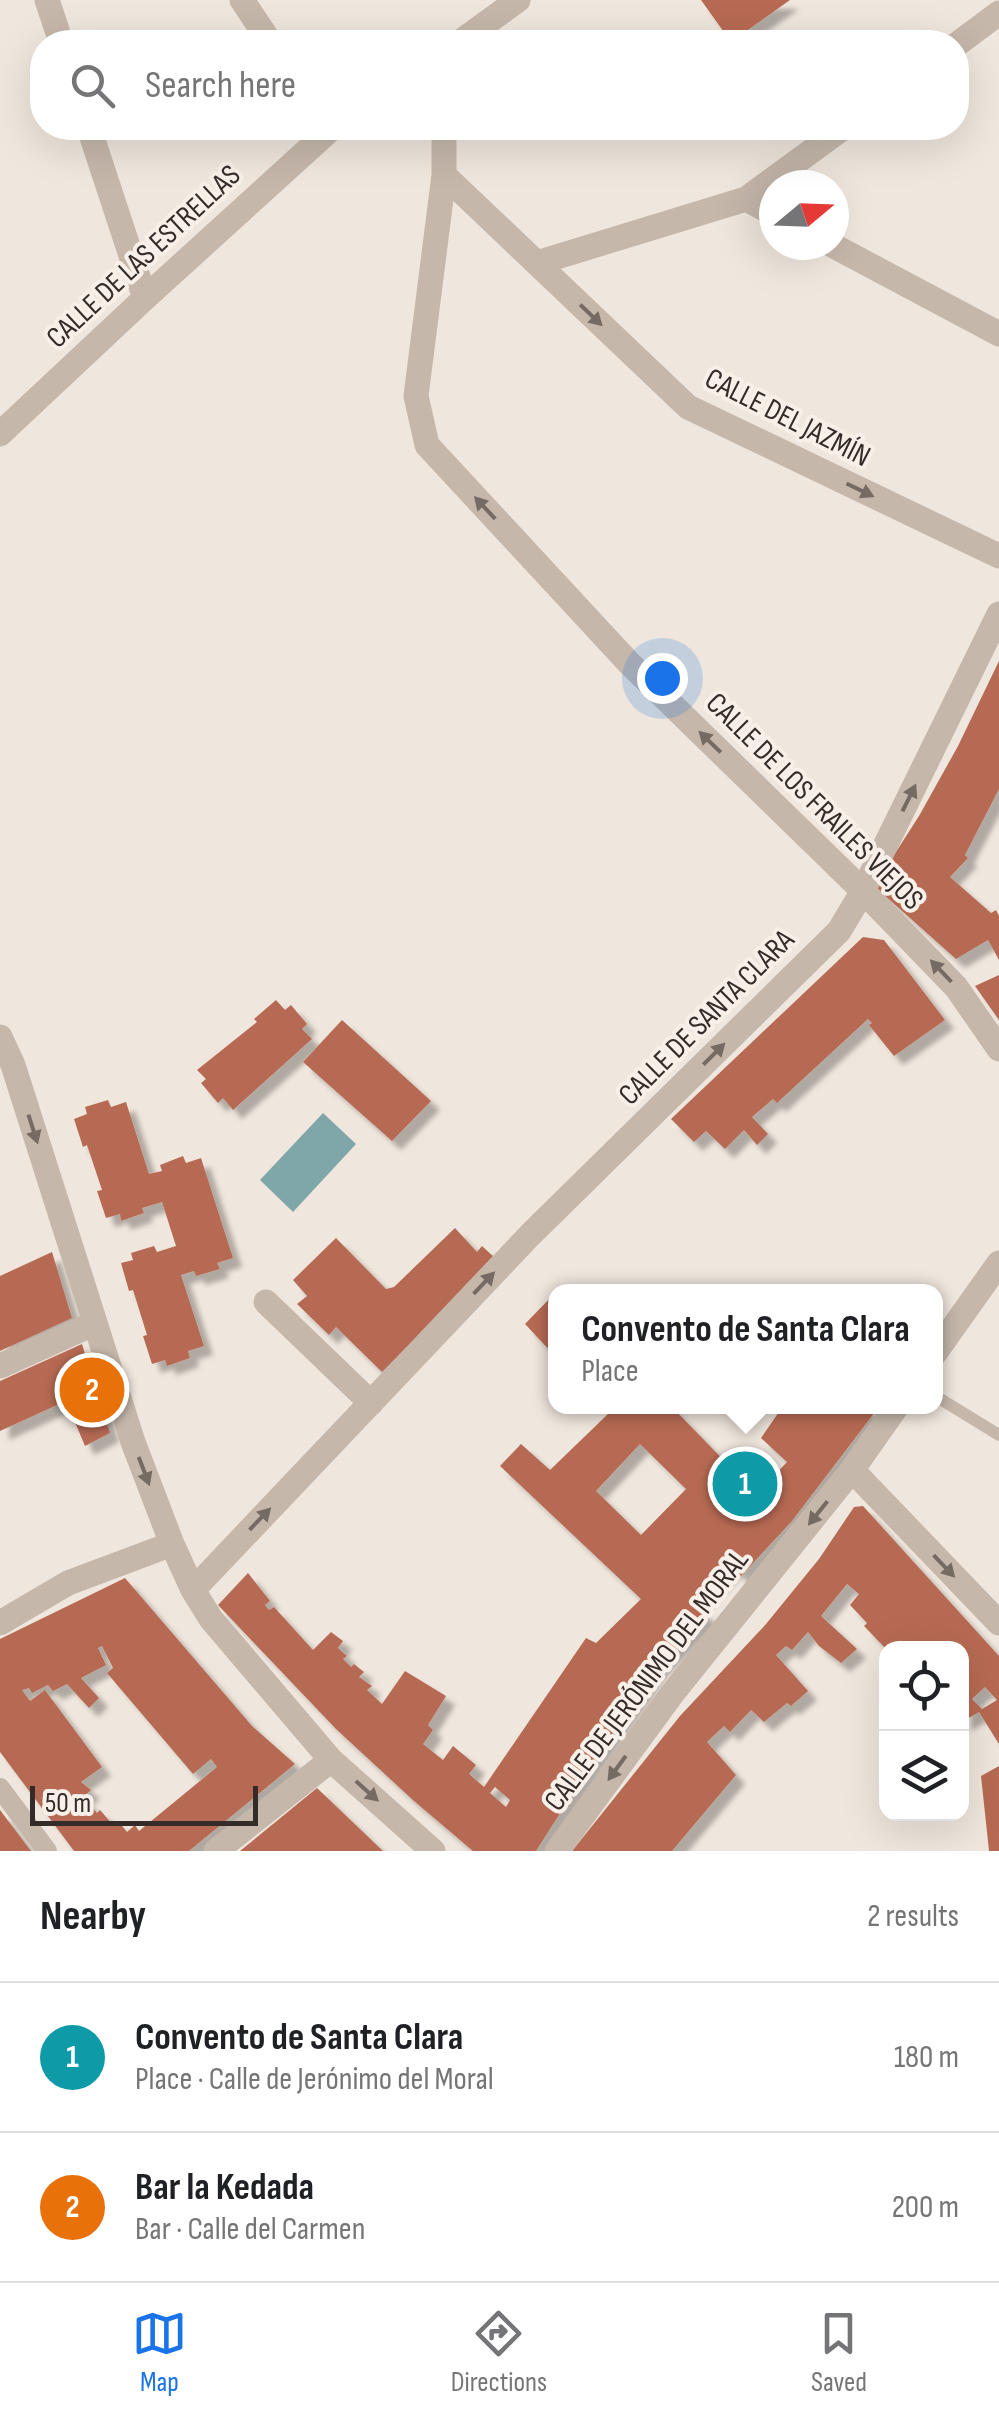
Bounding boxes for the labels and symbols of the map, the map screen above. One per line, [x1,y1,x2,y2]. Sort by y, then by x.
street label: CALLE DE LAS ESTRELLAS [39,158,248,356]
north arrow [759,170,849,260]
one-way arrow [579,302,603,326]
street label: CALLE DEL JAZMÍN [699,361,876,475]
one-way arrow [846,481,875,498]
one-way arrow [474,496,497,520]
your location [637,653,688,704]
street label: CALLE DE LOS FRAILES VIEJOS [698,686,930,918]
one-way arrow [698,731,722,755]
one-way arrow [900,784,917,813]
street label: CALLE DE SANTA CLARA [611,922,802,1113]
one-way arrow [929,960,953,984]
one-way arrow [702,1043,726,1066]
one-way arrow [27,1114,42,1144]
one-way arrow [472,1272,495,1296]
pin: 2 [59,1352,124,1428]
pin: 1 [712,1446,778,1522]
one-way arrow [137,1456,153,1486]
one-way arrow [808,1500,829,1525]
one-way arrow [248,1507,271,1531]
street label: CALLE DE JERÓNIMO DEL MORAL [537,1543,757,1818]
one-way arrow [932,1553,955,1577]
one-way arrow [608,1755,628,1782]
one-way arrow [355,1779,379,1802]
scale bar [30,1781,258,1826]

